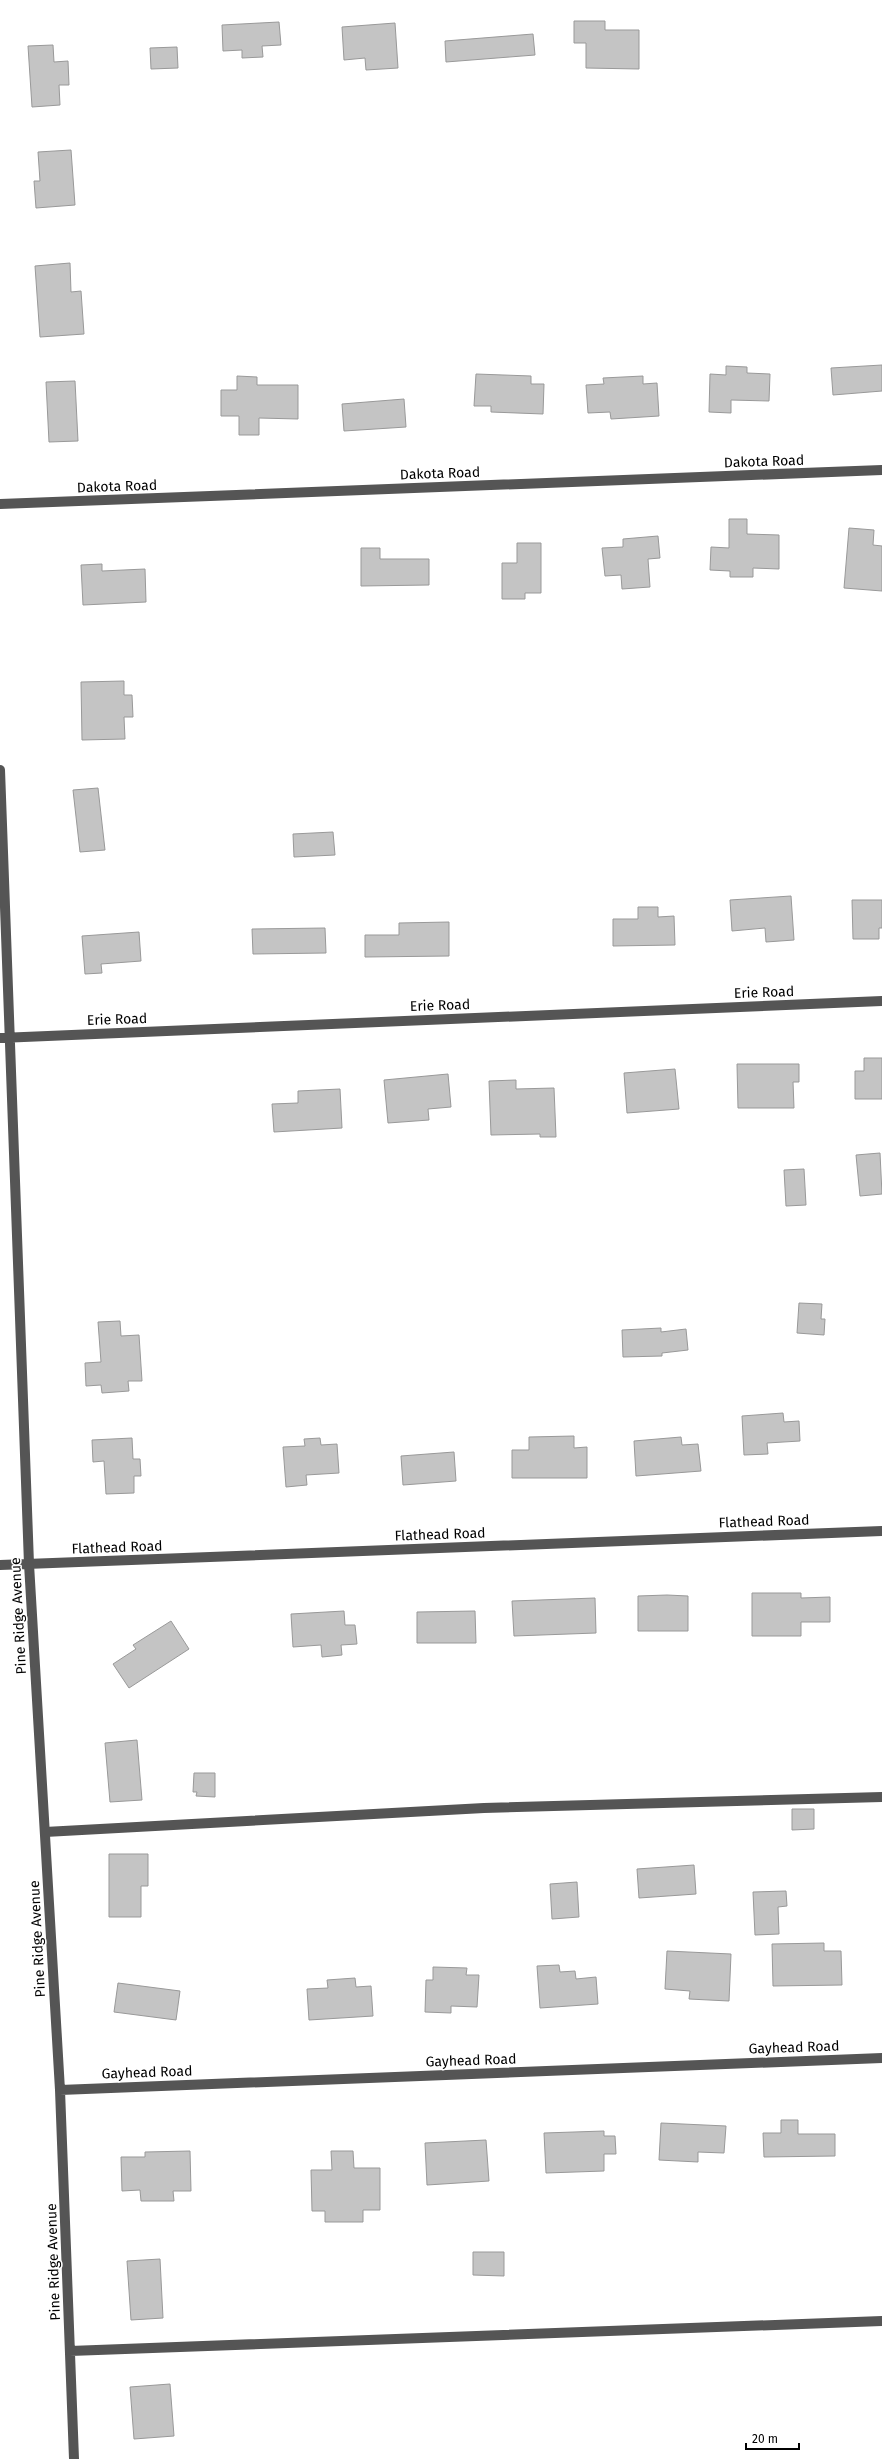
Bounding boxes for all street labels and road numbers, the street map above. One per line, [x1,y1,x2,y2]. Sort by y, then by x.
street label: Dakota Road [724,452,804,471]
street label: Dakota Road [400,464,480,483]
street label: Dakota Road [77,477,157,496]
street label: Erie Road [734,983,794,1002]
street label: Erie Road [410,996,470,1015]
street label: Erie Road [87,1010,147,1029]
street label: Flathead Road [718,1511,810,1532]
street label: Flathead Road [394,1524,486,1545]
street label: Flathead Road [71,1537,163,1558]
street label: Pine Ridge Avenue [7,1557,30,1675]
street label: Pine Ridge Avenue [26,1880,49,1998]
street label: Gayhead Road [748,2037,840,2058]
street label: Gayhead Road [425,2050,517,2071]
street label: Gayhead Road [101,2062,193,2083]
street label: Pine Ridge Avenue [43,2203,64,2321]

